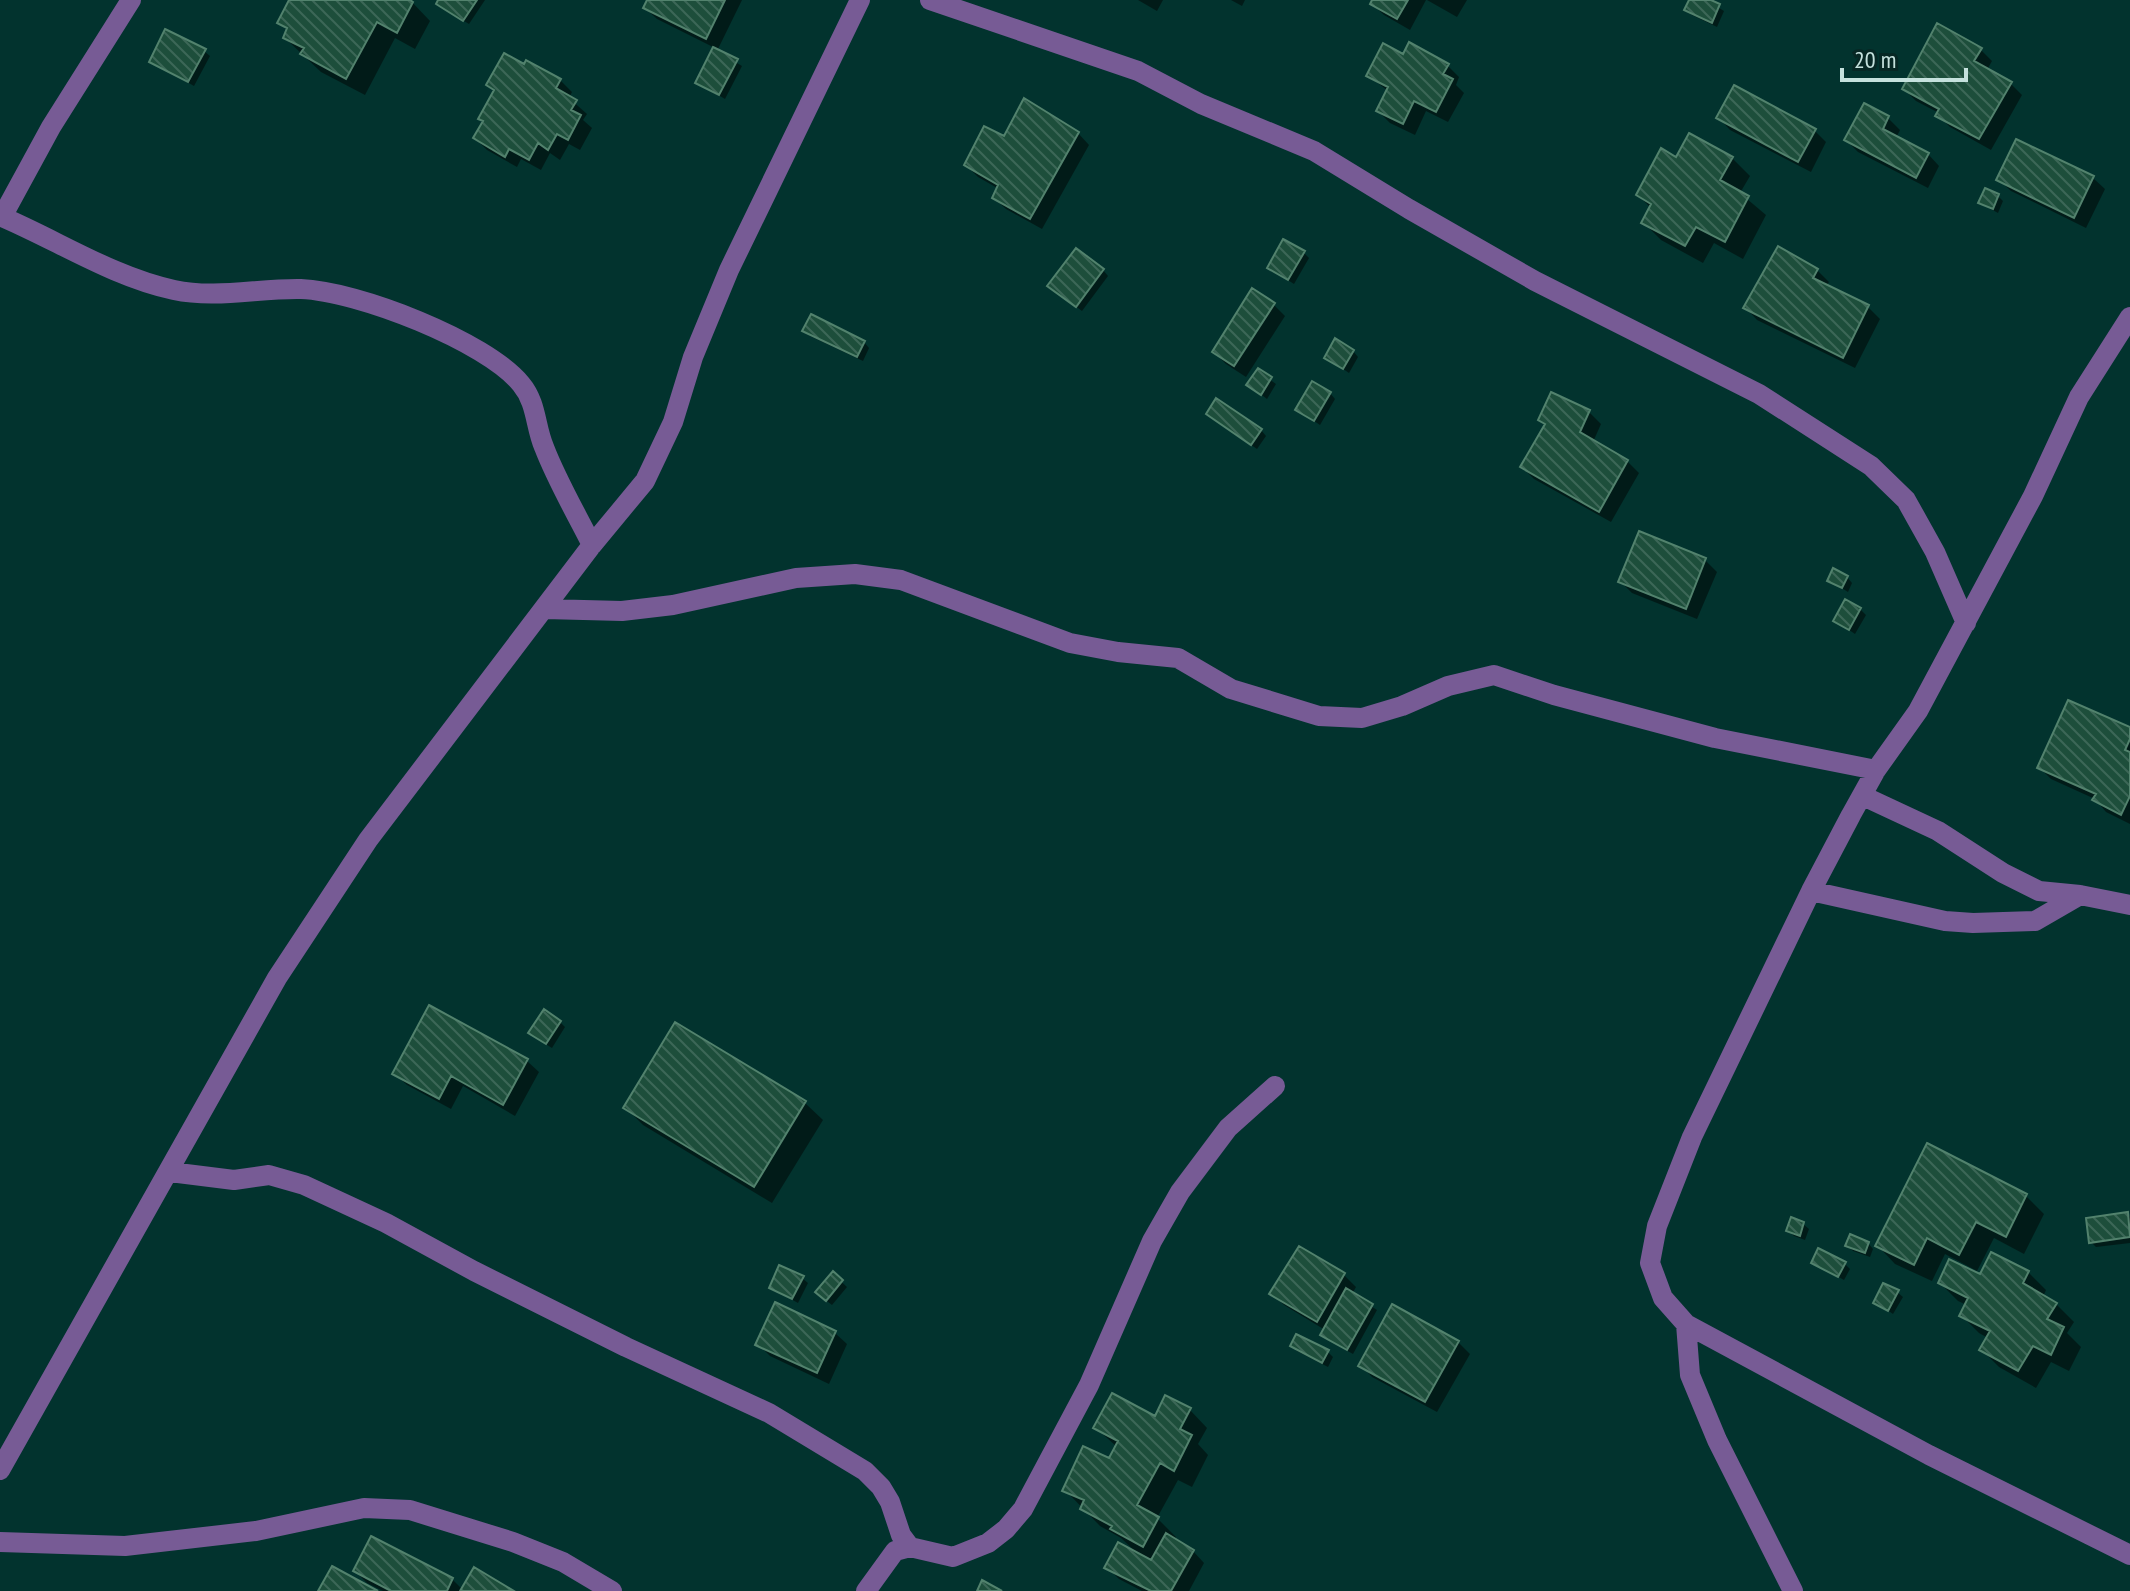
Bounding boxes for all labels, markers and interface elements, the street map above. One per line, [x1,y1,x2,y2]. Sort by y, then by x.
scale bar [1842,32,1966,82]
text: 20 m [1854,44,1896,75]

